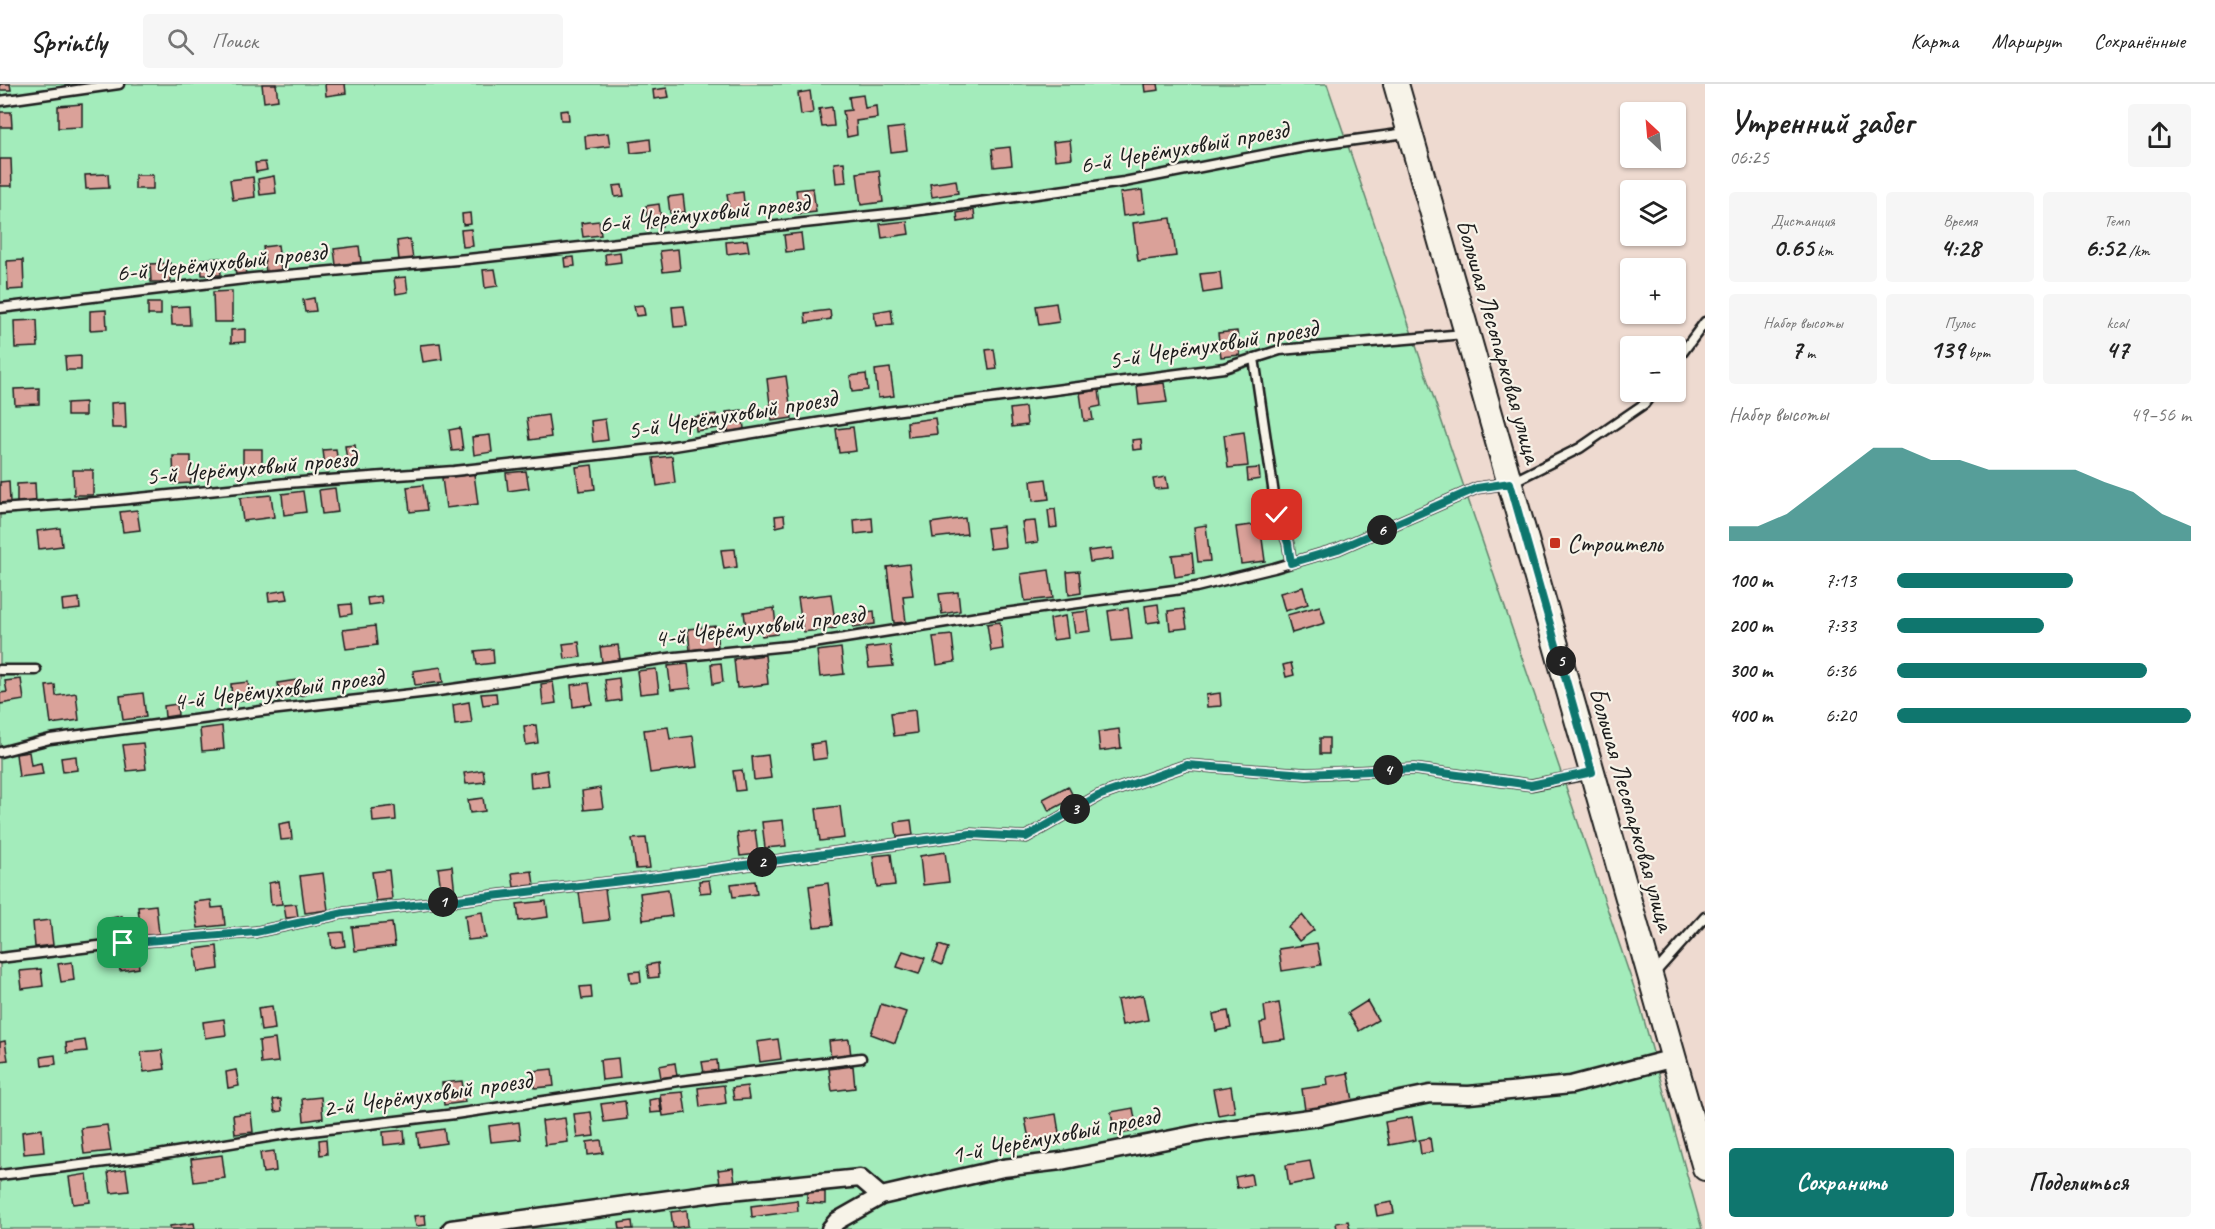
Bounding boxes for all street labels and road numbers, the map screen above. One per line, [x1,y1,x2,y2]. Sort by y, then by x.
street label: 6-й Черёмуховый проезд [1077,112,1294,182]
street label: 6-й Черёмуховый проезд [597,185,813,240]
street label: Большая Лесопарковая улица [1448,215,1550,469]
street label: 6-й Черёмуховый проезд [114,234,330,289]
street label: 5-й Черёмуховый проезд [1106,311,1323,377]
street label: 5-й Черёмуховый проезд [625,381,842,447]
street label: 5-й Черёмуховый проезд [144,441,360,493]
street label: 4-й Черёмуховый проезд [652,596,869,655]
street label: 4-й Черёмуховый проезд [171,659,388,718]
street label: Большая Лесопарковая улица [1581,683,1683,937]
street label: 2-й Черёмуховый проезд [320,1063,537,1125]
street label: 1-й Черёмуховый проезд [948,1098,1165,1171]

